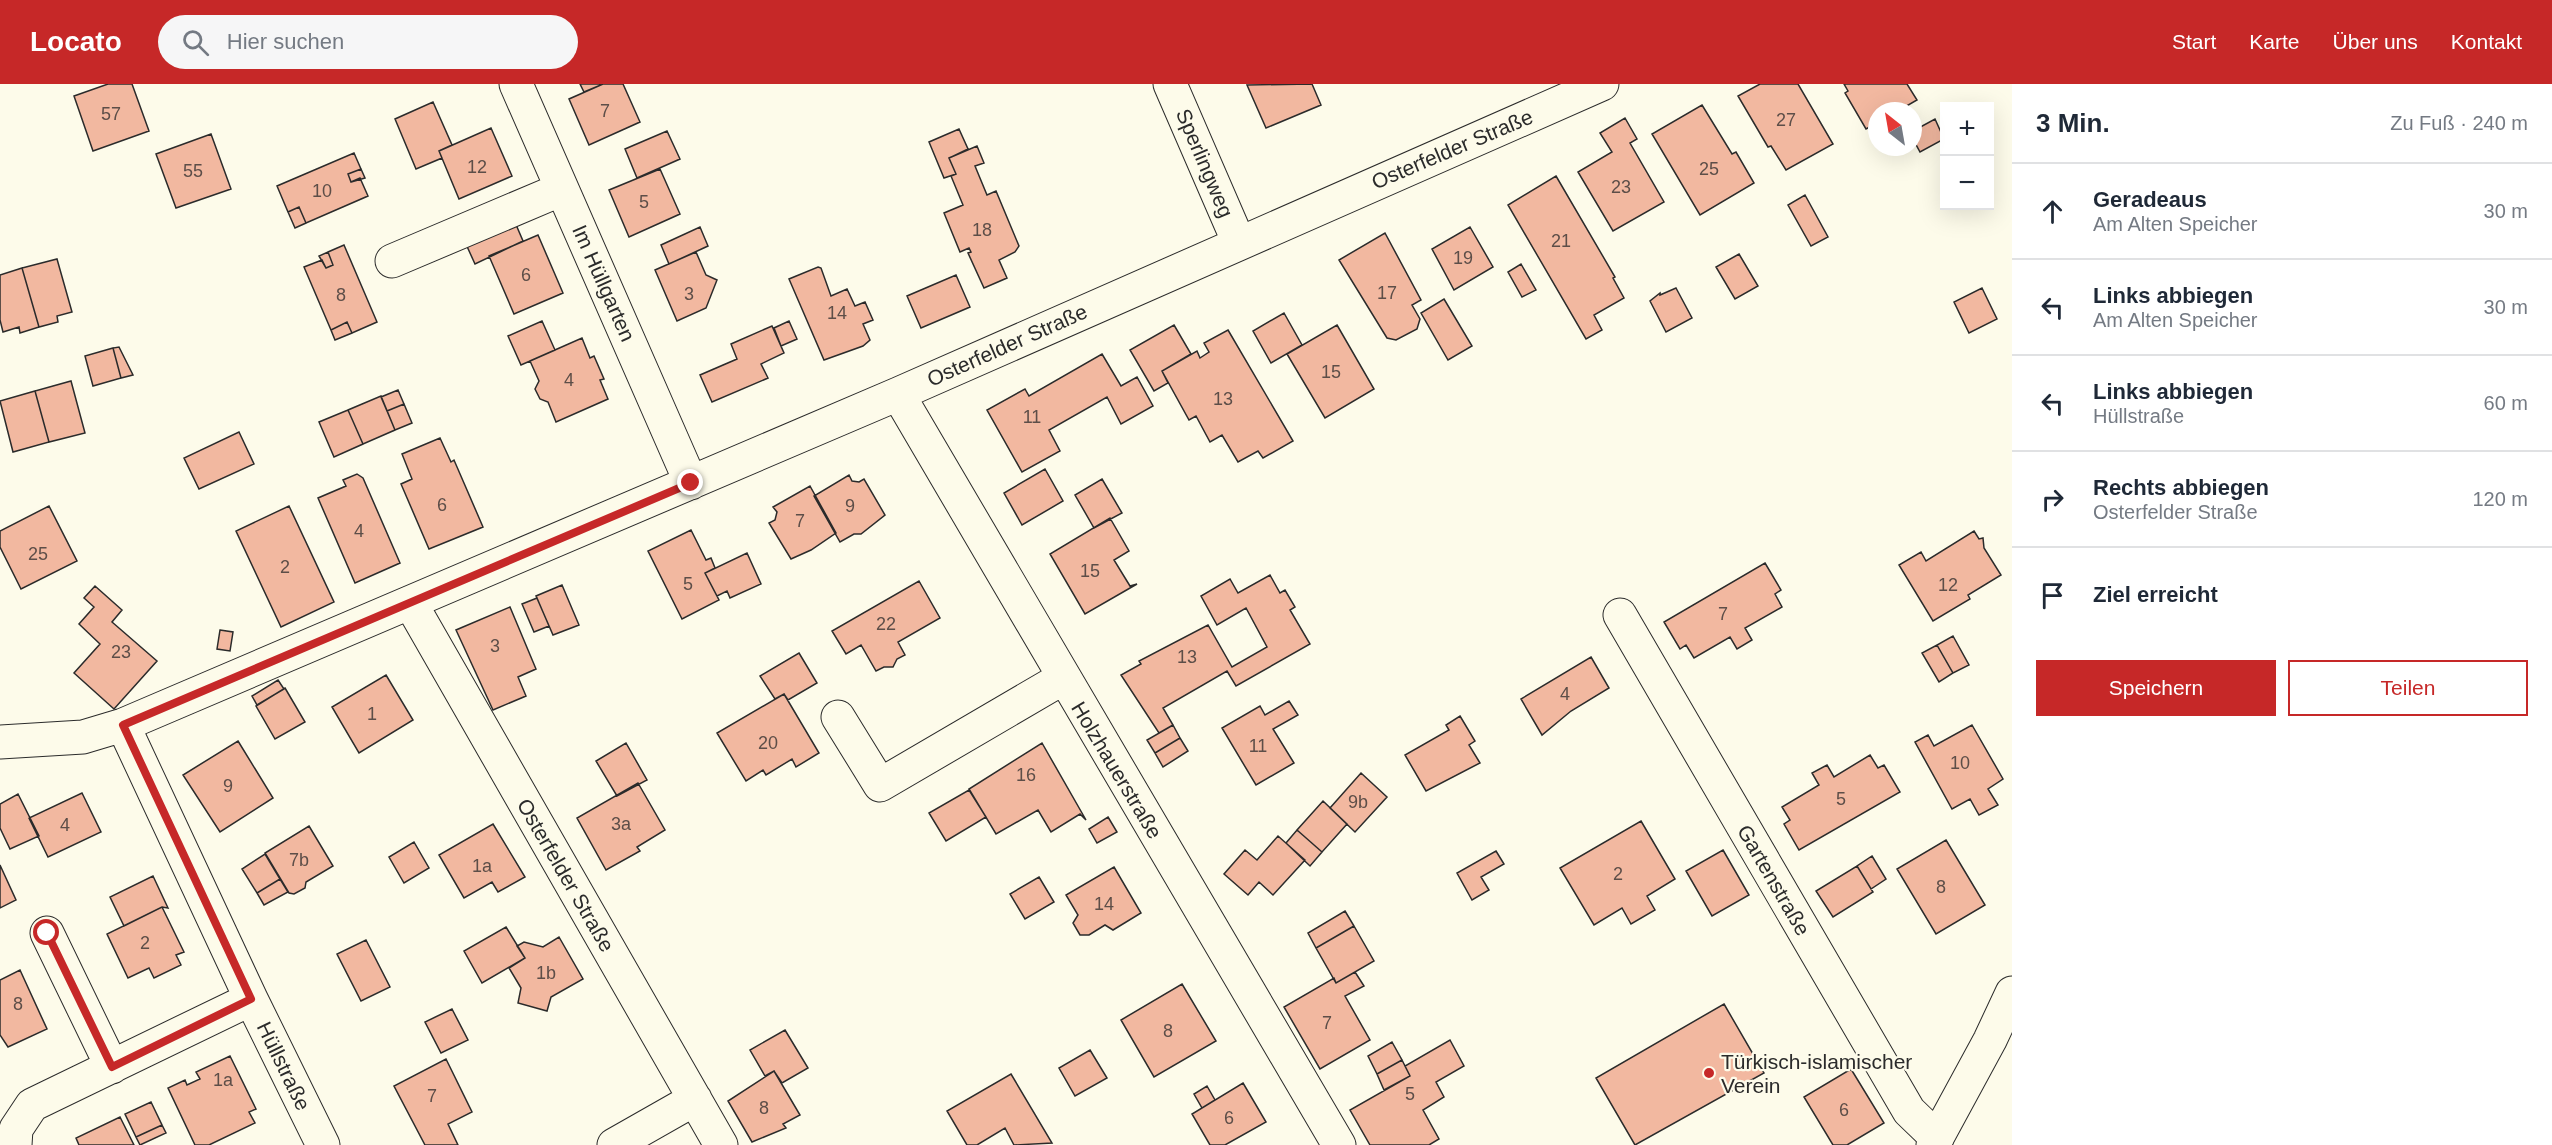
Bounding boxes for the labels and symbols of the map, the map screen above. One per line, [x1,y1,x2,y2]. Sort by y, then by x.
house number: 7 [600,101,610,121]
north arrow [1868,102,1922,156]
house number: 57 [101,104,121,124]
street label: Sperlingweg [1172,105,1238,221]
street label: Osterfelder Straße [1368,105,1536,193]
house number: 27 [1776,110,1796,130]
house number: 12 [467,157,487,177]
house number: 25 [1699,159,1719,179]
house number: 55 [183,161,203,181]
house number: 23 [1611,177,1631,197]
house number: 10 [312,181,332,201]
house number: 5 [639,192,649,212]
house number: 18 [972,220,992,240]
street label: Im Hüllgarten [568,221,640,345]
house number: 21 [1551,231,1571,251]
house number: 19 [1453,248,1473,268]
house number: 6 [521,265,531,285]
house number: 17 [1377,283,1397,303]
house number: 3 [684,284,694,304]
house number: 8 [336,285,346,305]
street label: Osterfelder Straße [923,299,1091,391]
house number: 14 [827,303,847,323]
house number: 15 [1321,362,1341,382]
house number: 4 [564,370,574,390]
house number: 13 [1213,389,1233,409]
house number: 11 [1023,407,1041,427]
route end [677,469,703,495]
house number: 6 [437,495,447,515]
house number: 9 [845,496,855,516]
house number: 7 [795,511,805,531]
house number: 4 [354,521,364,541]
house number: 25 [28,544,48,564]
house number: 2 [280,557,290,577]
house number: 15 [1080,561,1100,581]
house number: 5 [683,574,693,594]
house number: 12 [1938,575,1958,595]
house number: 7 [1718,604,1728,624]
house number: 22 [876,614,896,634]
house number: 3 [490,636,500,656]
house number: 23 [111,642,131,662]
house number: 13 [1177,647,1197,667]
house number: 4 [1560,684,1570,704]
street label: Holzhauerstraße [1067,698,1167,842]
house number: 1 [367,704,377,724]
house number: 20 [758,733,778,753]
house number: 11 [1249,736,1267,756]
house number: 10 [1950,753,1970,773]
house number: 16 [1016,765,1036,785]
house number: 9 [223,776,233,796]
house number: 5 [1836,789,1846,809]
house number: 9b [1348,792,1368,812]
street label: Osterfelder Straße [513,794,619,956]
house number: 3a [611,814,632,834]
house number: 4 [60,815,70,835]
street label: Gartenstraße [1733,821,1815,939]
house number: 7b [289,850,309,870]
house number: 1a [472,856,493,876]
house number: 2 [1613,864,1623,884]
house number: 8 [1936,877,1946,897]
house number: 14 [1094,894,1114,914]
route start [33,919,59,945]
house number: 2 [140,933,150,953]
house number: 1b [536,963,556,983]
house number: 8 [13,994,23,1014]
house number: 7 [1322,1013,1332,1033]
street label: Hüllstraße [253,1018,315,1114]
house number: 8 [1163,1021,1173,1041]
place label: Türkisch-islamischer Verein [1721,1050,1912,1097]
marker: Türkisch-islamischer Verein [1702,1066,1716,1080]
house number: 1a [213,1070,234,1090]
house number: 5 [1405,1084,1415,1104]
house number: 7 [427,1086,437,1106]
house number: 8 [759,1098,769,1118]
house number: 6 [1839,1100,1849,1120]
house number: 6 [1224,1108,1234,1128]

